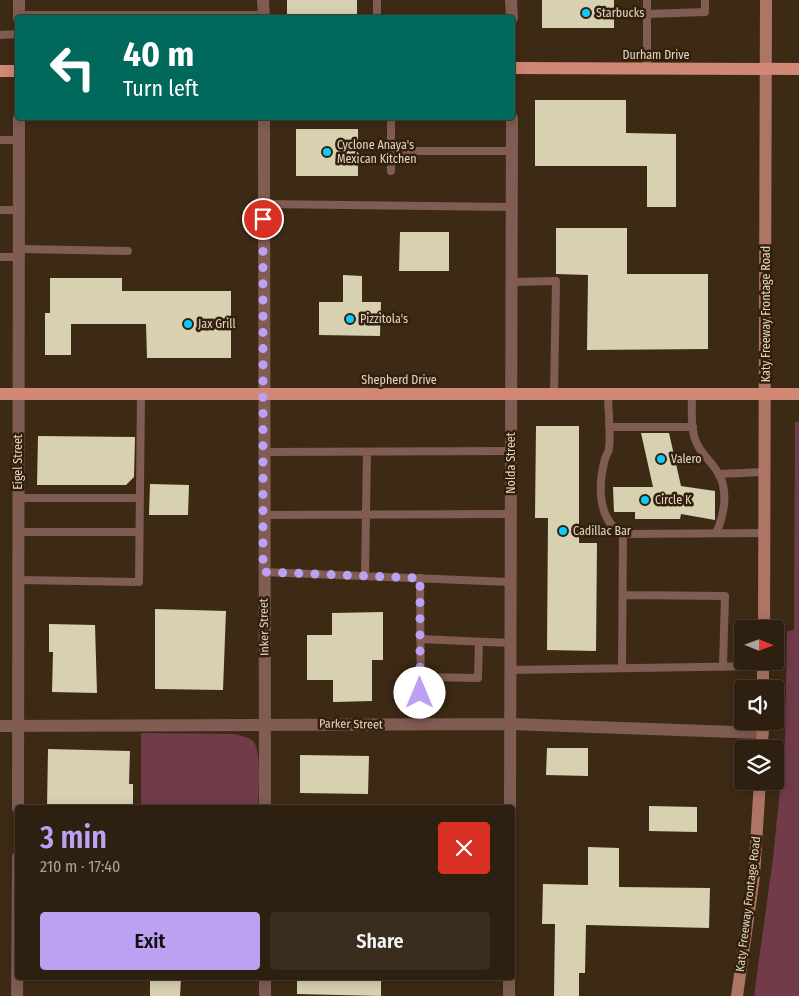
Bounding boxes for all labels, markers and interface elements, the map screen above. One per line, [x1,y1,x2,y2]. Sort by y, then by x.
place label: Starbucks [596,6,644,20]
marker: Starbucks [580,7,592,19]
text: 40 m [123,33,194,75]
icon: left [40,35,105,100]
street label: Durham Drive [622,48,690,62]
text: Turn left [123,75,199,102]
place label: Cyclone Anaya's Mexican Kitchen [337,138,417,166]
marker: Cyclone Anaya's Mexican Kitchen [321,146,333,158]
pin [242,198,284,240]
icon: arrive [249,205,277,233]
street label: Katy Freeway Frontage Road [759,246,773,382]
place label: Pizzitola's [360,312,408,326]
marker: Pizzitola's [344,313,356,325]
place label: Jax Grill [198,317,236,331]
marker: Jax Grill [182,318,194,330]
street label: Shepherd Drive [361,373,437,387]
street label: Nolda Street [504,432,518,494]
street label: Eigel Street [11,434,25,490]
place label: Valero [671,452,702,466]
marker: Valero [655,453,667,465]
place label: Circle K [655,493,692,507]
marker: Circle K [639,494,651,506]
place label: Cadillac Bar [573,524,632,538]
marker: Cadillac Bar [557,525,569,537]
street label: Inker Street [256,598,271,656]
north arrow [734,620,784,670]
map controls [734,620,784,790]
position arrow [393,666,445,718]
button: sound [734,680,784,730]
street label: Parker Street [319,716,383,732]
button: layers [734,740,784,790]
text: 3 min [40,820,107,856]
button: close [438,822,490,874]
street label: Katy Freeway Frontage Road [733,835,763,973]
text: 210 m · 17:40 [40,857,120,876]
button: Exit [40,912,260,970]
button: Share [270,912,490,970]

